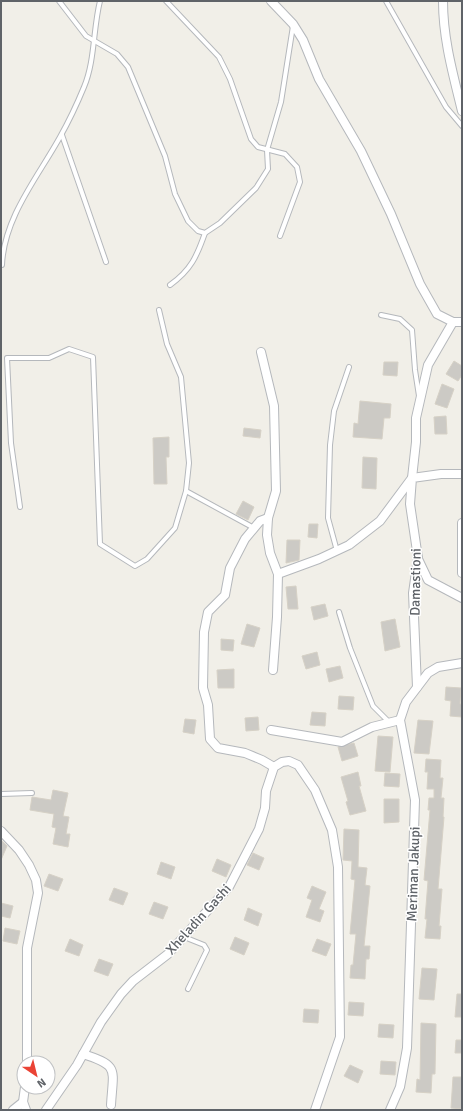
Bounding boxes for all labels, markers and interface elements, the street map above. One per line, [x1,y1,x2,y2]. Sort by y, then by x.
street label: Damastioni [406,548,425,616]
street label: Meriman Jakupi [403,826,424,922]
street label: Xheladin Gashi [162,880,235,958]
north arrow [16,1055,56,1095]
text: N [35,1075,48,1090]

